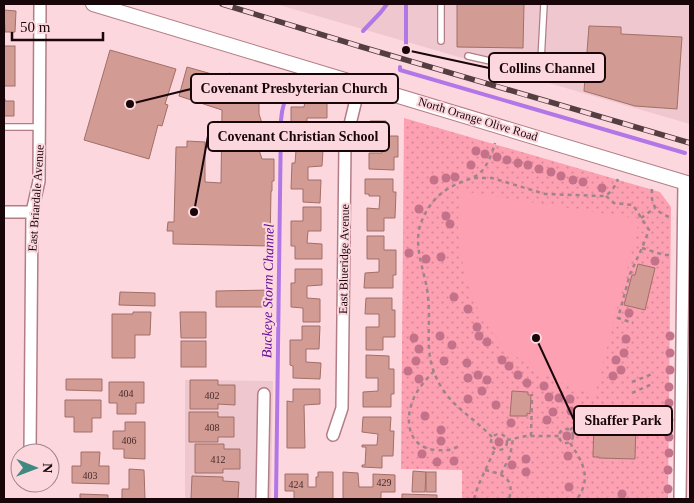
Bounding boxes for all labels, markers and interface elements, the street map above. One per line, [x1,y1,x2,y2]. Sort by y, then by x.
scale bar [12,10,104,42]
text: 50 m [20,19,51,35]
callout: Collins Channel [489,53,605,82]
text: Collins Channel [499,61,595,76]
callout: Covenant Presbyterian Church [191,74,398,103]
text: Covenant Presbyterian Church [201,81,388,96]
street label: North Orange Olive Road [417,94,539,144]
callout: Covenant Christian School [208,122,389,151]
text: Covenant Christian School [217,129,379,144]
street label: East Briardale Avenue [25,144,47,252]
street label: East Blueridge Avenue [336,204,352,314]
water label: Buckeye Storm Channel [259,224,277,358]
house number: 404 [119,388,134,399]
house number: 402 [205,390,220,401]
callout: Shaffer Park [574,406,672,435]
text: Shaffer Park [584,413,662,428]
house number: 408 [205,422,220,433]
house number: 406 [122,435,137,446]
north arrow [10,443,60,493]
house number: 412 [211,454,226,465]
text: N [40,463,55,473]
house number: 403 [83,470,98,481]
house number: 429 [377,477,392,488]
house number: 424 [289,479,304,490]

